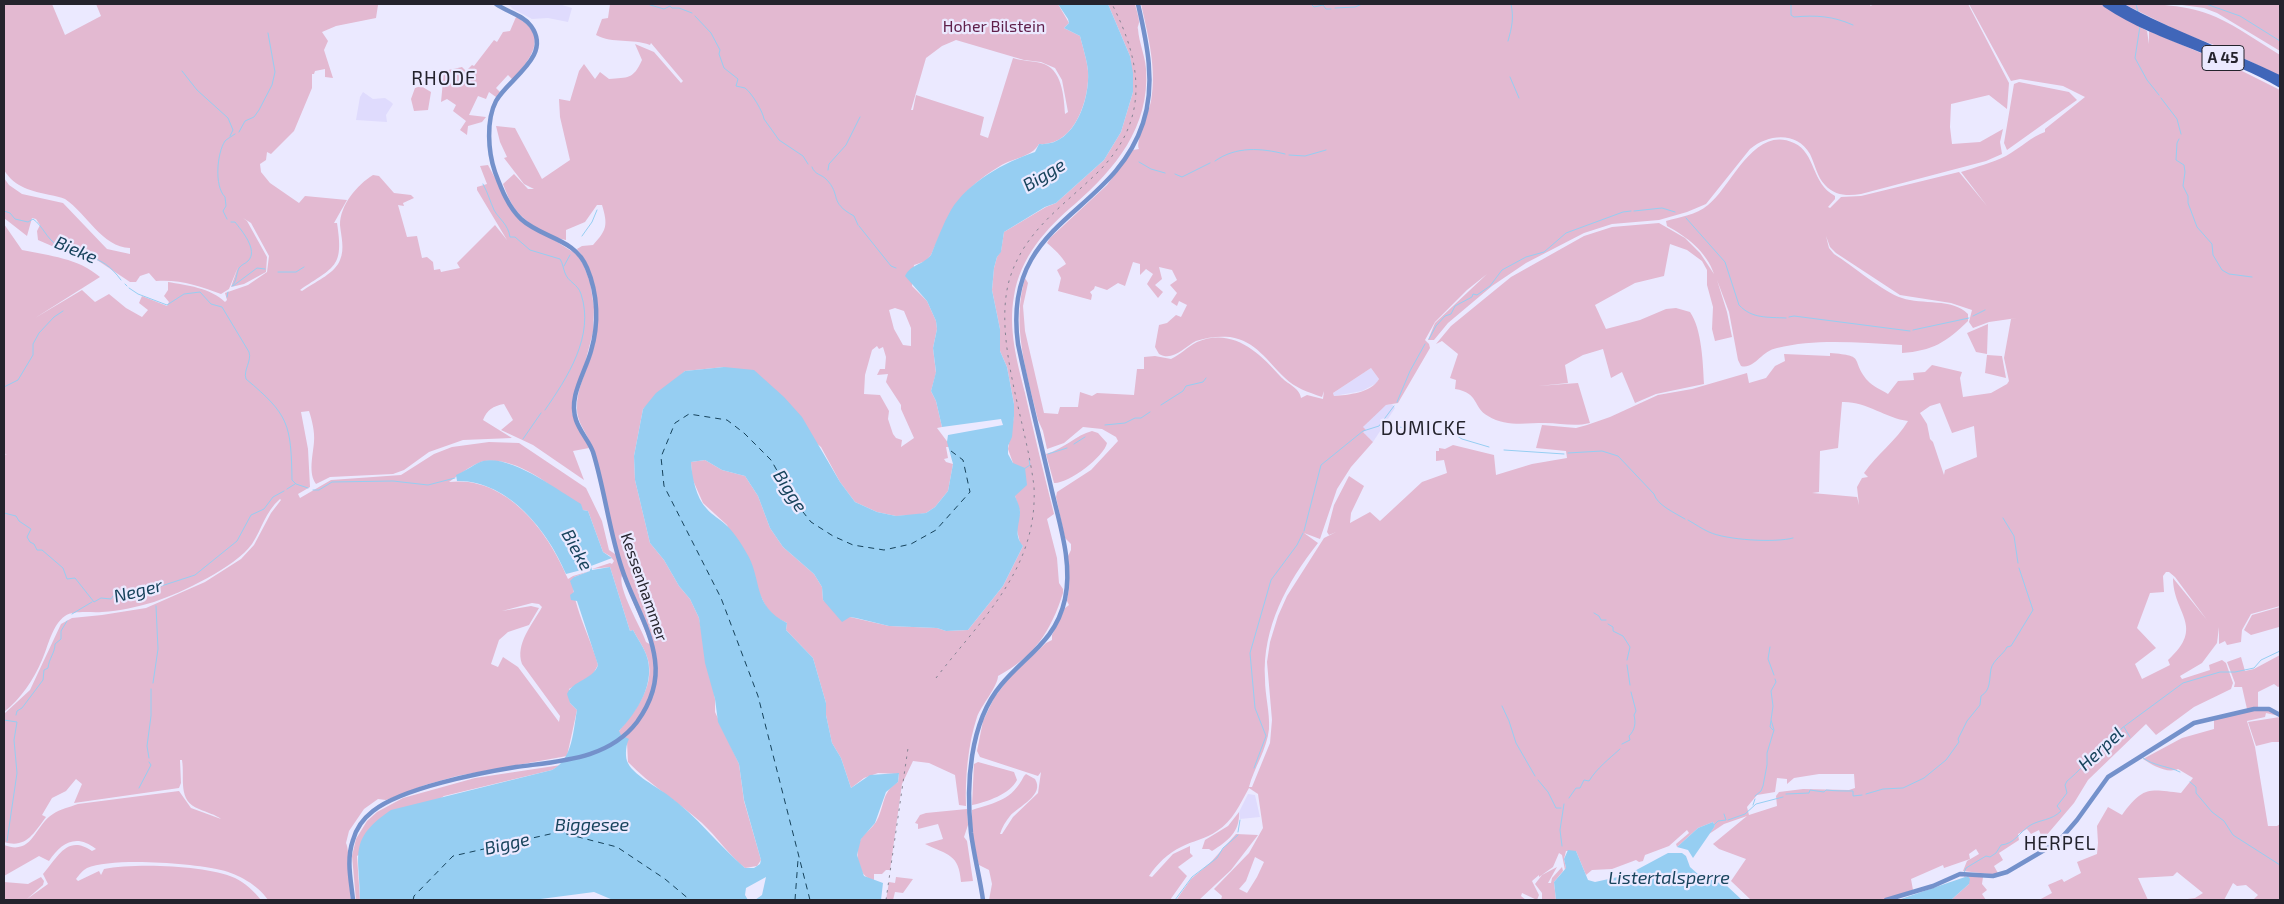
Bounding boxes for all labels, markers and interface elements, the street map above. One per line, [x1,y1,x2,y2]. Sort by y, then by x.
park label: Hoher Bilstein [943,17,1045,37]
road number: A 45 [2202,46,2244,70]
district label: RHODE [411,68,477,90]
water label: Bigge [1019,154,1069,196]
water label: Bieke [51,231,101,269]
district label: DUMICKE [1380,418,1468,440]
water label: Bigge [768,466,812,516]
water label: Bieke [557,525,597,575]
street label: Kessenhammer [617,530,671,644]
water label: Neger [111,575,165,607]
water label: Herpel [2074,723,2128,775]
water label: Biggesee [555,814,629,836]
water label: Bigge [482,828,532,860]
district label: HERPEL [2023,833,2097,855]
water label: Listertalsperre [1608,867,1730,889]

